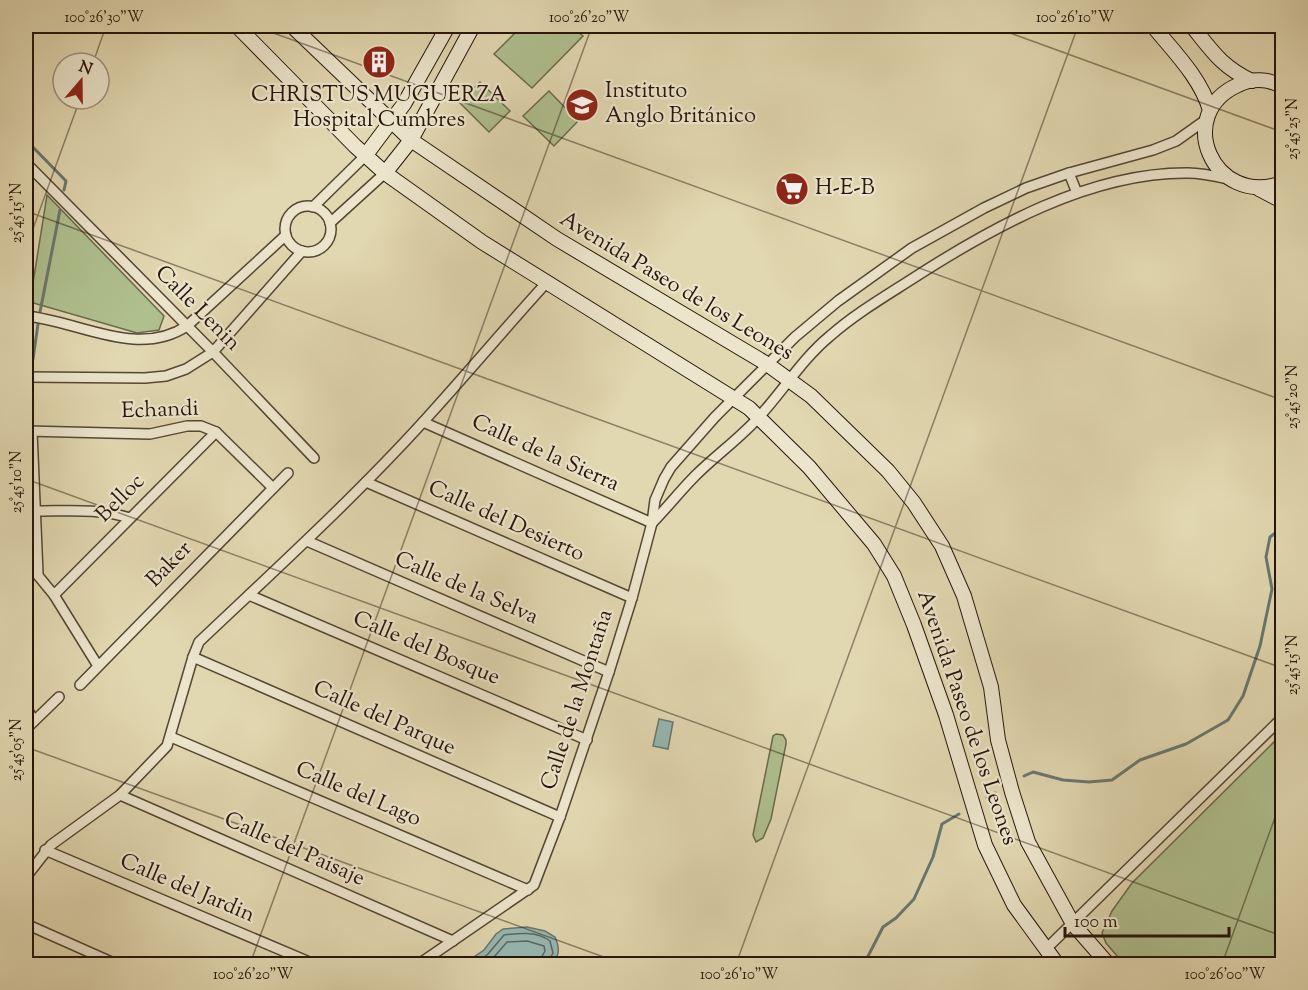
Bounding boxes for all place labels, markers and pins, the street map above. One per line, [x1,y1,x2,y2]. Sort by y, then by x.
building icon: CHRISTUS MUGUERZA Hospital Cumbres [361,44,397,80]
place label: Instituto Anglo Británico [605,76,756,133]
place label: CHRISTUS MUGUERZA Hospital Cumbres [251,80,507,137]
school or university icon: Instituto Anglo Británico [564,87,600,123]
supermarket icon: H-E-B [774,171,810,207]
place label: H-E-B [815,173,875,205]

